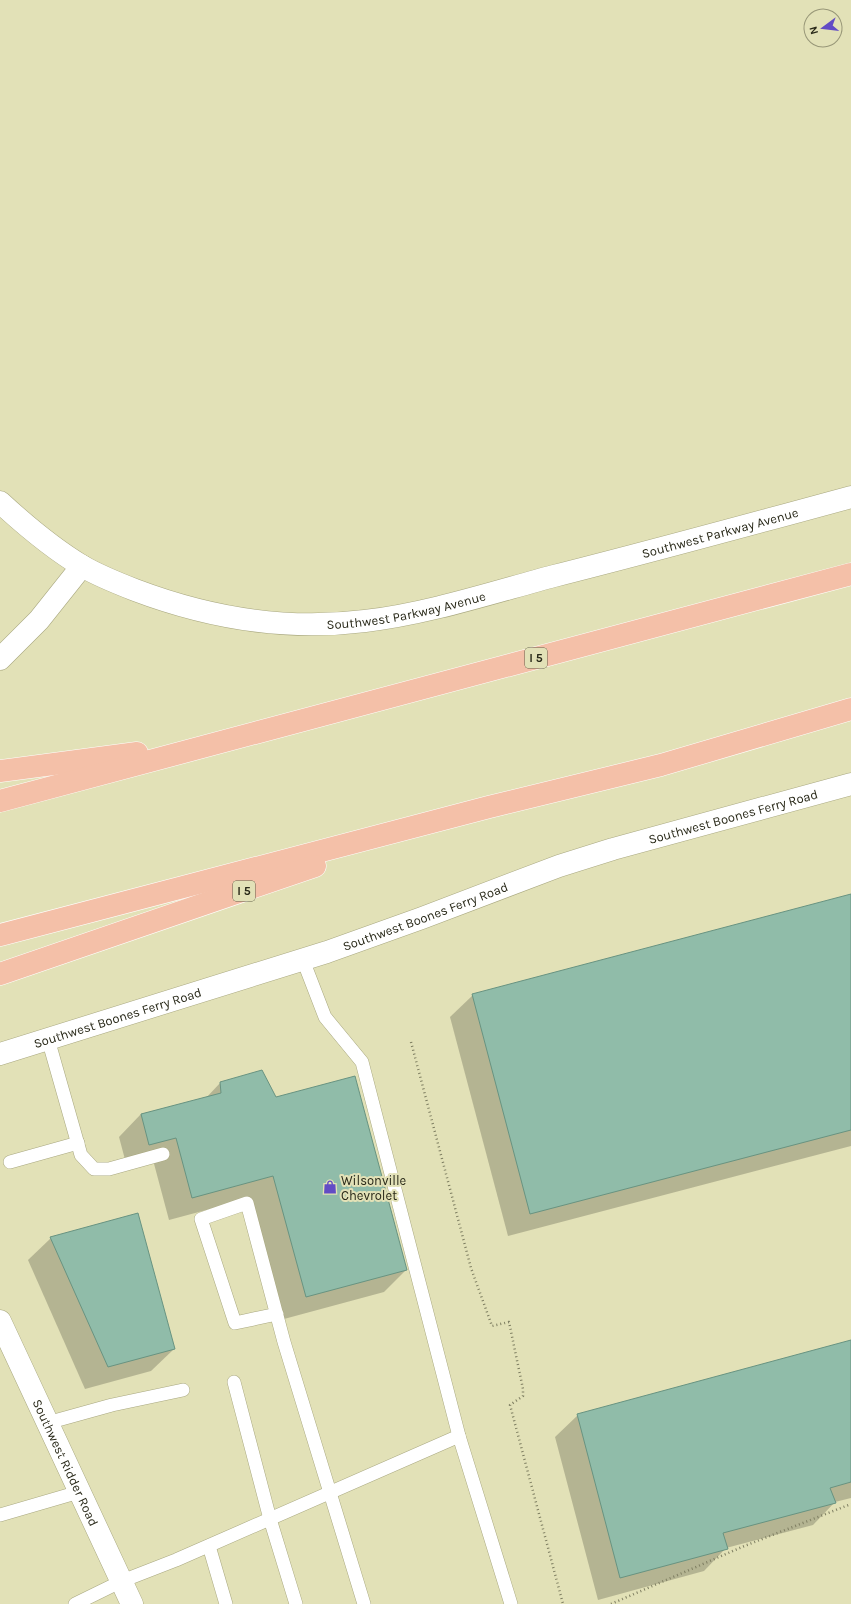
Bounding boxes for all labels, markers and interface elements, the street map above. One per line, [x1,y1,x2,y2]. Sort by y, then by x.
north arrow [803,8,843,48]
text: N [807,25,821,36]
street label: Southwest Parkway Avenue [640,504,800,561]
street label: Southwest Parkway Avenue [326,588,487,632]
road number: I 5 [525,648,547,668]
street label: Southwest Boones Ferry Road [647,786,819,847]
street label: Southwest Boones Ferry Road [340,879,510,953]
road number: I 5 [233,881,255,901]
street label: Southwest Boones Ferry Road [32,984,203,1051]
place label: Wilsonville Chevrolet [341,1173,407,1203]
shop icon: Wilsonville Chevrolet [322,1179,338,1195]
street label: Southwest Ridder Road [30,1397,102,1528]

